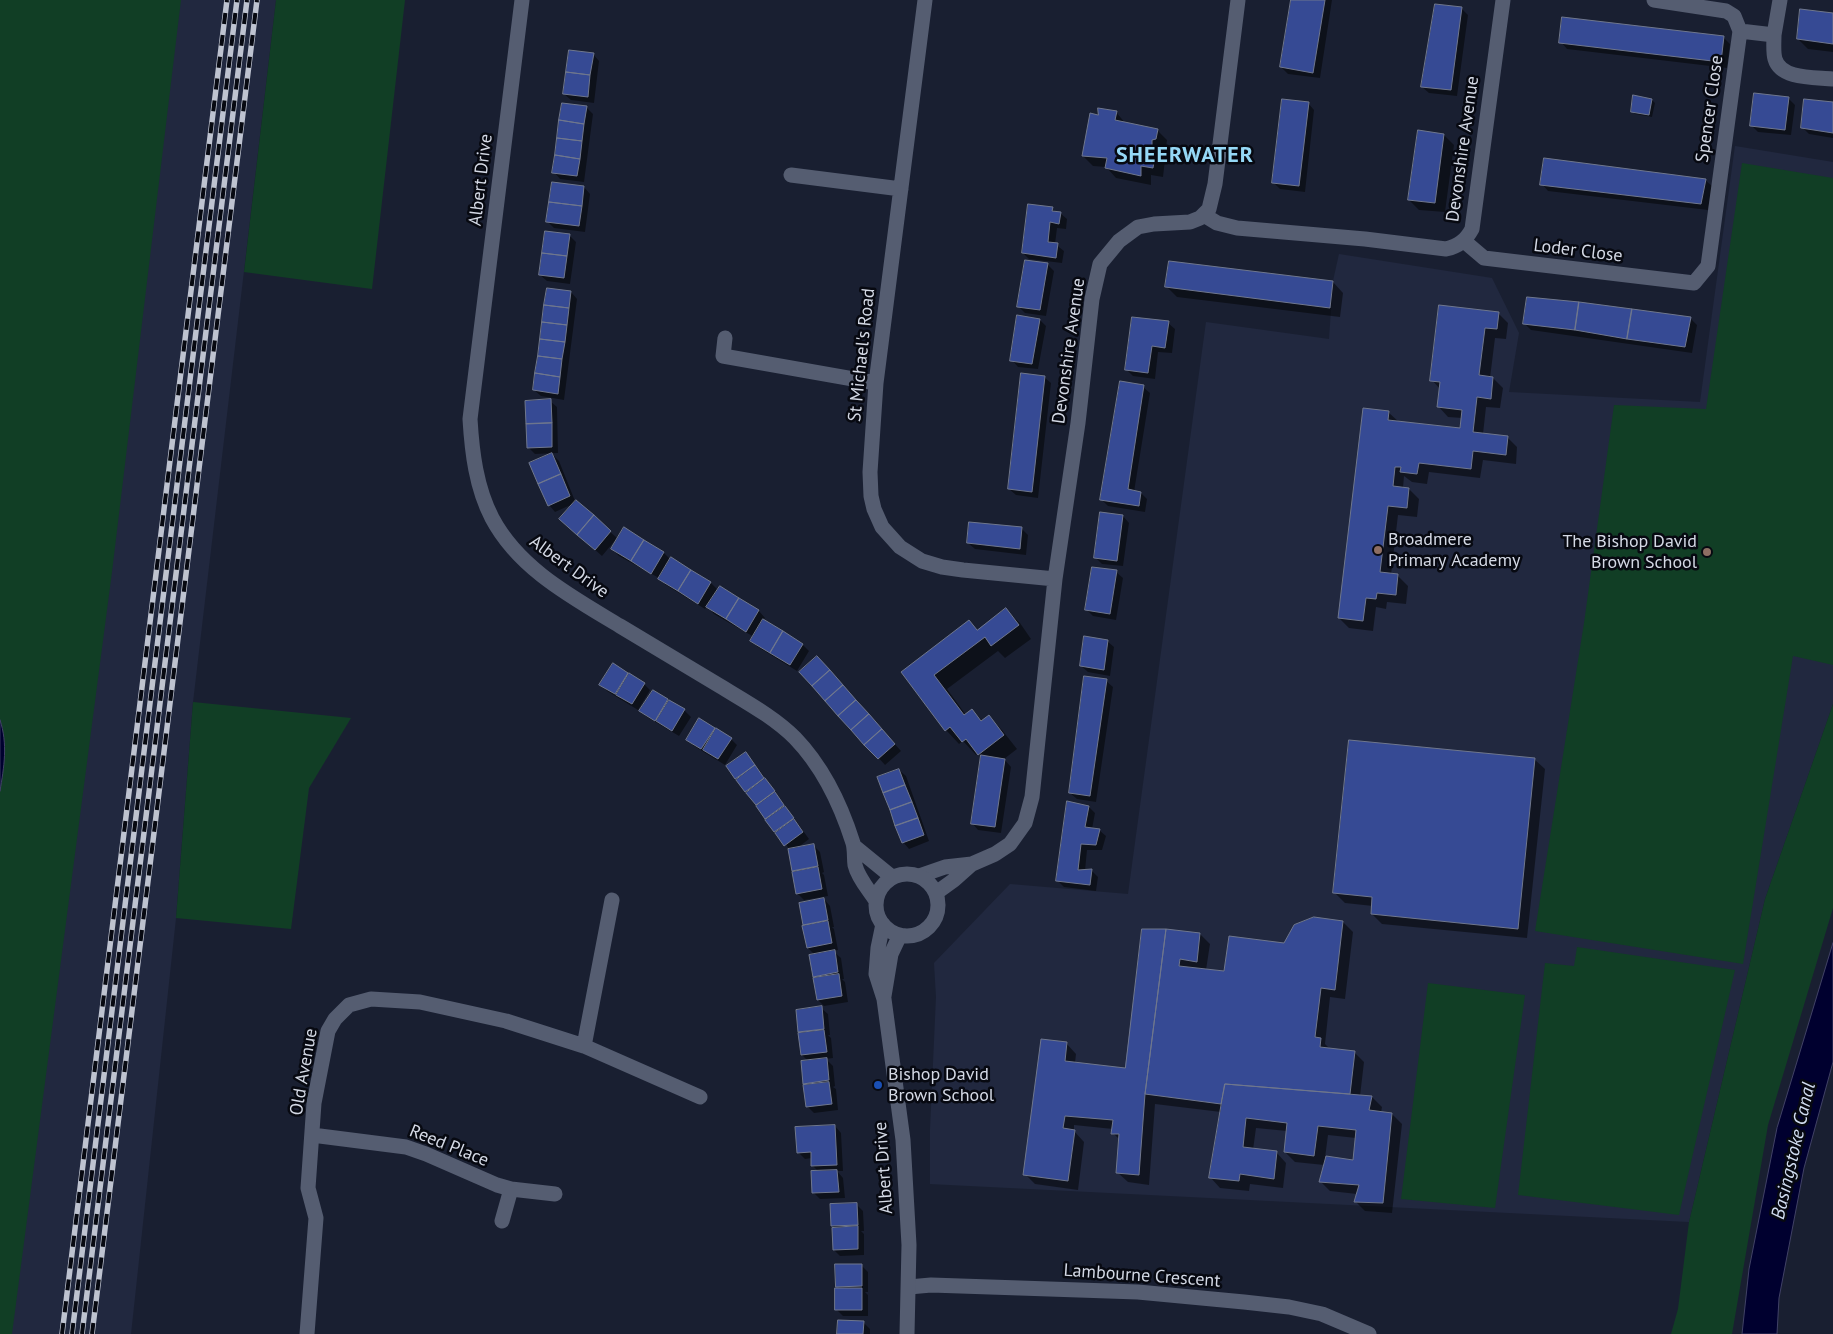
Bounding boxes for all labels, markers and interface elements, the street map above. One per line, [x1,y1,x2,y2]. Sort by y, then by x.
street label: Spencer Close [1692,54,1728,164]
street label: Devonshire Avenue [1442,75,1484,223]
street label: Albert Drive [465,133,497,227]
district label: SHEERWATER [1115,143,1255,169]
street label: Loder Close [1532,235,1624,267]
street label: Devonshire Avenue [1048,277,1090,425]
street label: St Michael's Road [844,287,880,423]
place label: Broadmere Primary Academy [1388,529,1520,572]
street label: Albert Drive [525,531,613,603]
place label: The Bishop David Brown School [1562,531,1697,574]
marker: Broadmere Primary Academy [1372,544,1384,556]
marker: The Bishop David Brown School [1701,546,1713,558]
street label: Old Avenue [286,1027,322,1117]
place label: Bishop David Brown School [888,1064,994,1106]
marker: Bishop David Brown School [872,1079,884,1091]
water label: Basingstoke Canal [1767,1080,1821,1222]
street label: Reed Place [406,1120,492,1172]
street label: Albert Drive [870,1121,898,1215]
street label: Lambourne Crescent [1063,1260,1221,1292]

